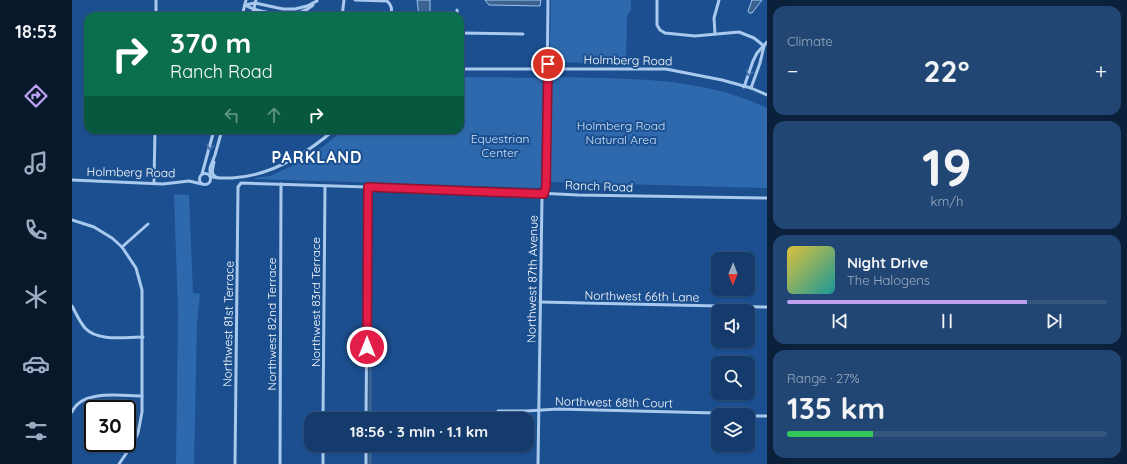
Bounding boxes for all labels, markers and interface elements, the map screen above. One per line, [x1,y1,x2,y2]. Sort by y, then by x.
text: 18:53 [15,20,57,43]
text: 370 m [170,25,251,60]
icon: right [104,28,156,80]
text: Climate [787,33,833,49]
pin [531,47,565,81]
street label: Holmberg Road [584,52,672,68]
text: 22° [924,52,969,90]
icon: arrive [537,53,559,75]
text: − [787,57,798,85]
text: + [1095,57,1107,85]
text: Ranch Road [170,60,273,83]
one-way arrow [746,69,754,76]
icon: directions [22,82,50,110]
icon: left [221,104,243,126]
icon: ahead [263,104,285,126]
icon: right [305,104,327,126]
park label: Holmberg Road Natural Area [577,118,665,147]
park label: Equestrian Center [471,131,529,160]
text: 19 [922,134,972,199]
one-way arrow [206,144,215,151]
district label: PARKLAND [271,147,363,167]
icon: music [22,149,50,177]
street label: Holmberg Road [87,164,175,180]
street label: Ranch Road [565,177,633,195]
text: km/h [931,193,963,209]
street label: Northwest 87th Avenue [523,215,541,343]
icon: phone [22,216,50,244]
street label: Northwest 83rd Terrace [308,237,323,367]
north arrow [711,252,755,296]
map controls [711,252,755,452]
text: Night Drive [847,253,928,272]
street label: Northwest 82nd Terrace [264,257,279,390]
street label: Northwest 81st Terrace [219,261,237,387]
text: The Halogens [847,272,930,288]
icon: climate [22,283,50,311]
street label: Northwest 66th Lane [585,288,700,305]
button: sound [711,304,755,348]
icon: previous [829,310,851,332]
icon: pause [936,310,958,332]
icon: next [1043,310,1065,332]
position arrow [346,326,388,368]
icon: car [22,350,50,378]
button: search [711,356,755,400]
text: Range · 27% [787,370,860,386]
text: 135 km [787,389,885,427]
street label: Northwest 68th Court [555,393,673,411]
speed limit sign: 30 [84,400,136,452]
button: layers [711,408,755,452]
icon: filters [22,417,50,445]
text: 18:56 · 3 min · 1.1 km [350,422,488,441]

